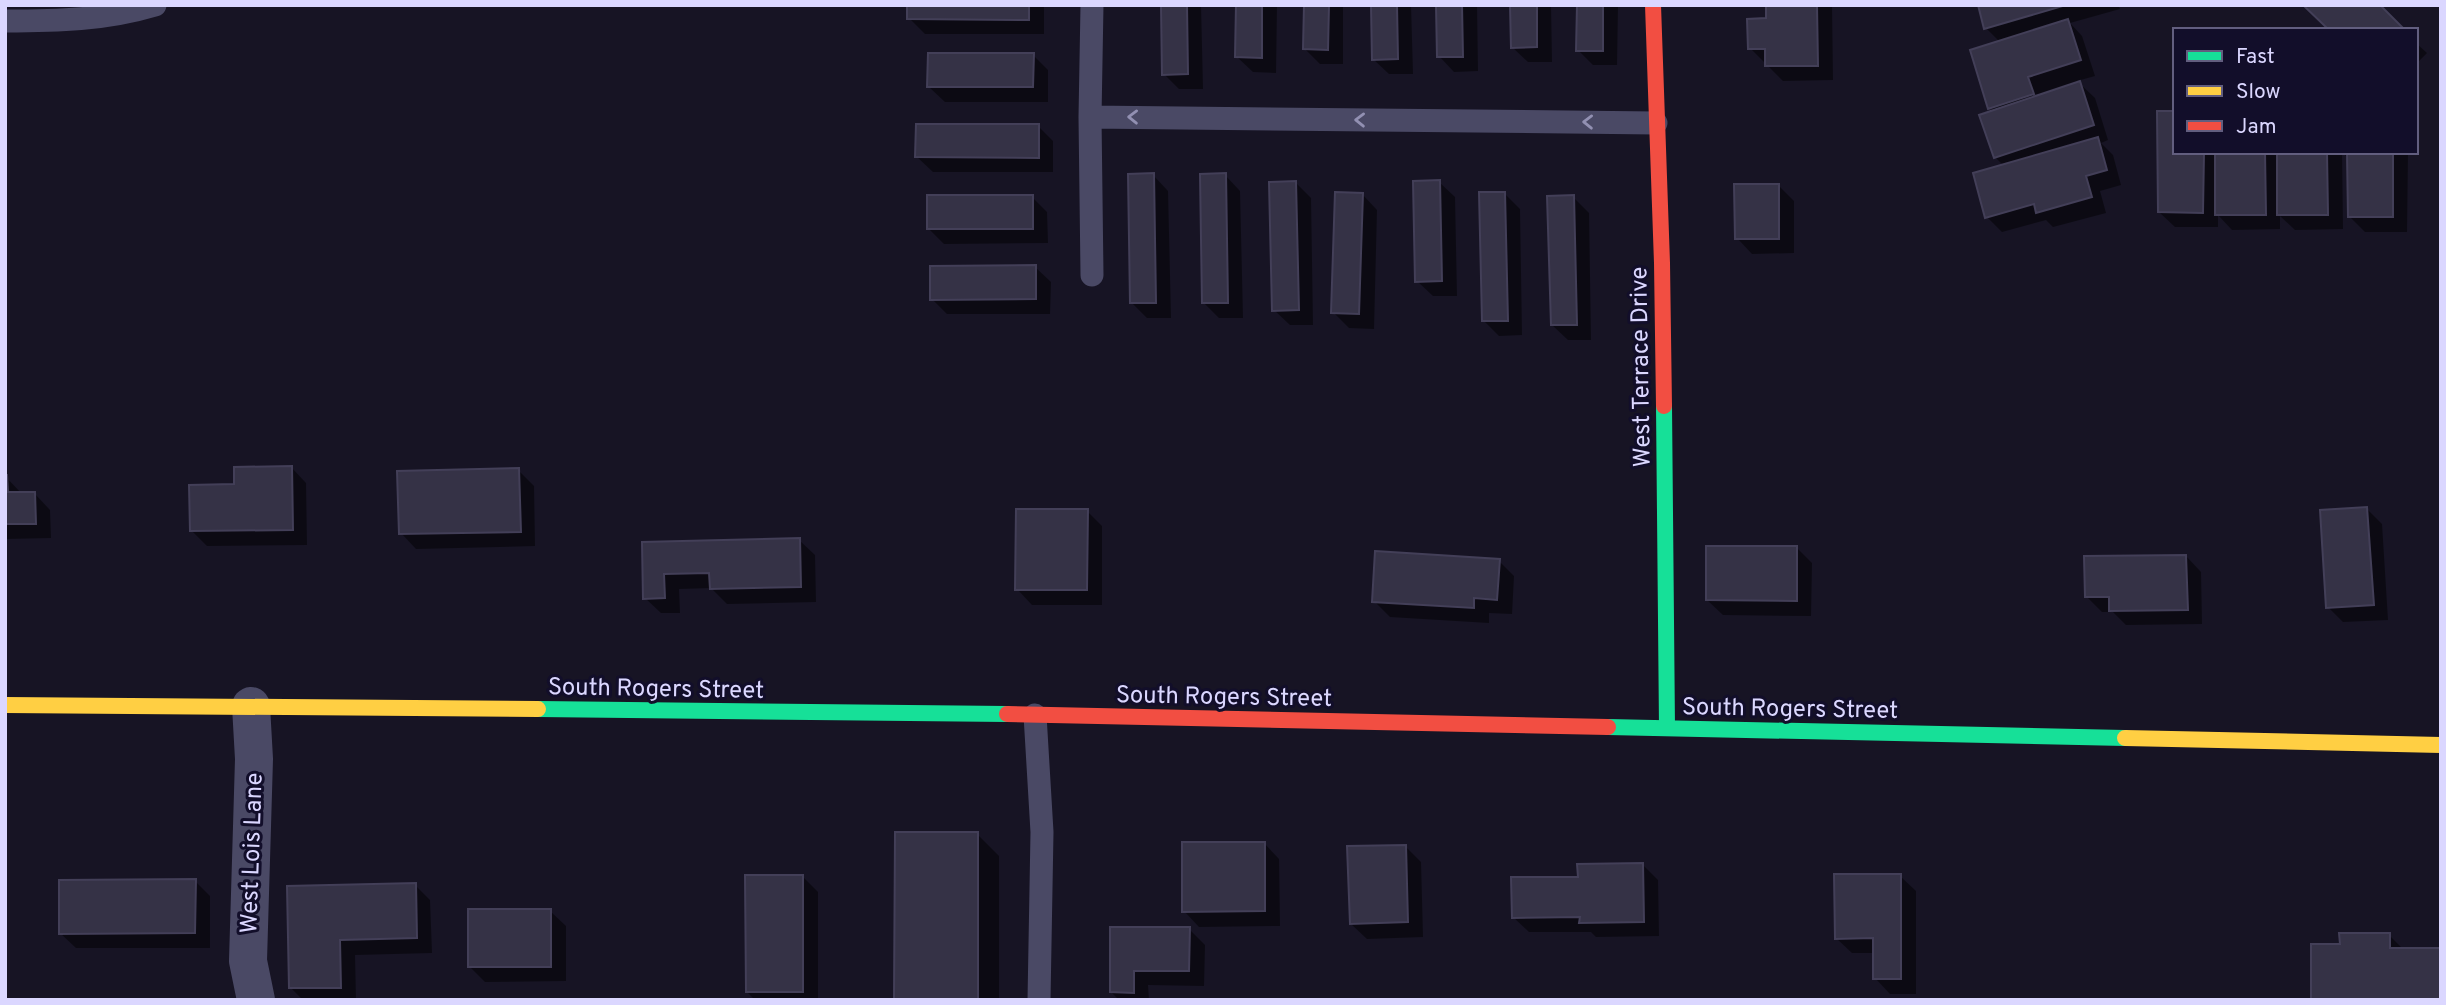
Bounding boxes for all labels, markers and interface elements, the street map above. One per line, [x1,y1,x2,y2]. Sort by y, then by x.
legend [2173,28,2418,154]
text: Fast [2236,44,2275,71]
text: Slow [2236,79,2281,106]
one-way arrow [1127,110,1138,125]
one-way arrow [1355,112,1365,128]
text: Jam [2236,114,2277,141]
one-way arrow [1582,115,1593,130]
street label: West Terrace Drive [1625,266,1659,468]
street label: South Rogers Street [548,673,764,707]
street label: South Rogers Street [1116,681,1332,715]
street label: South Rogers Street [1682,693,1898,727]
street label: West Lois Lane [235,772,271,934]

